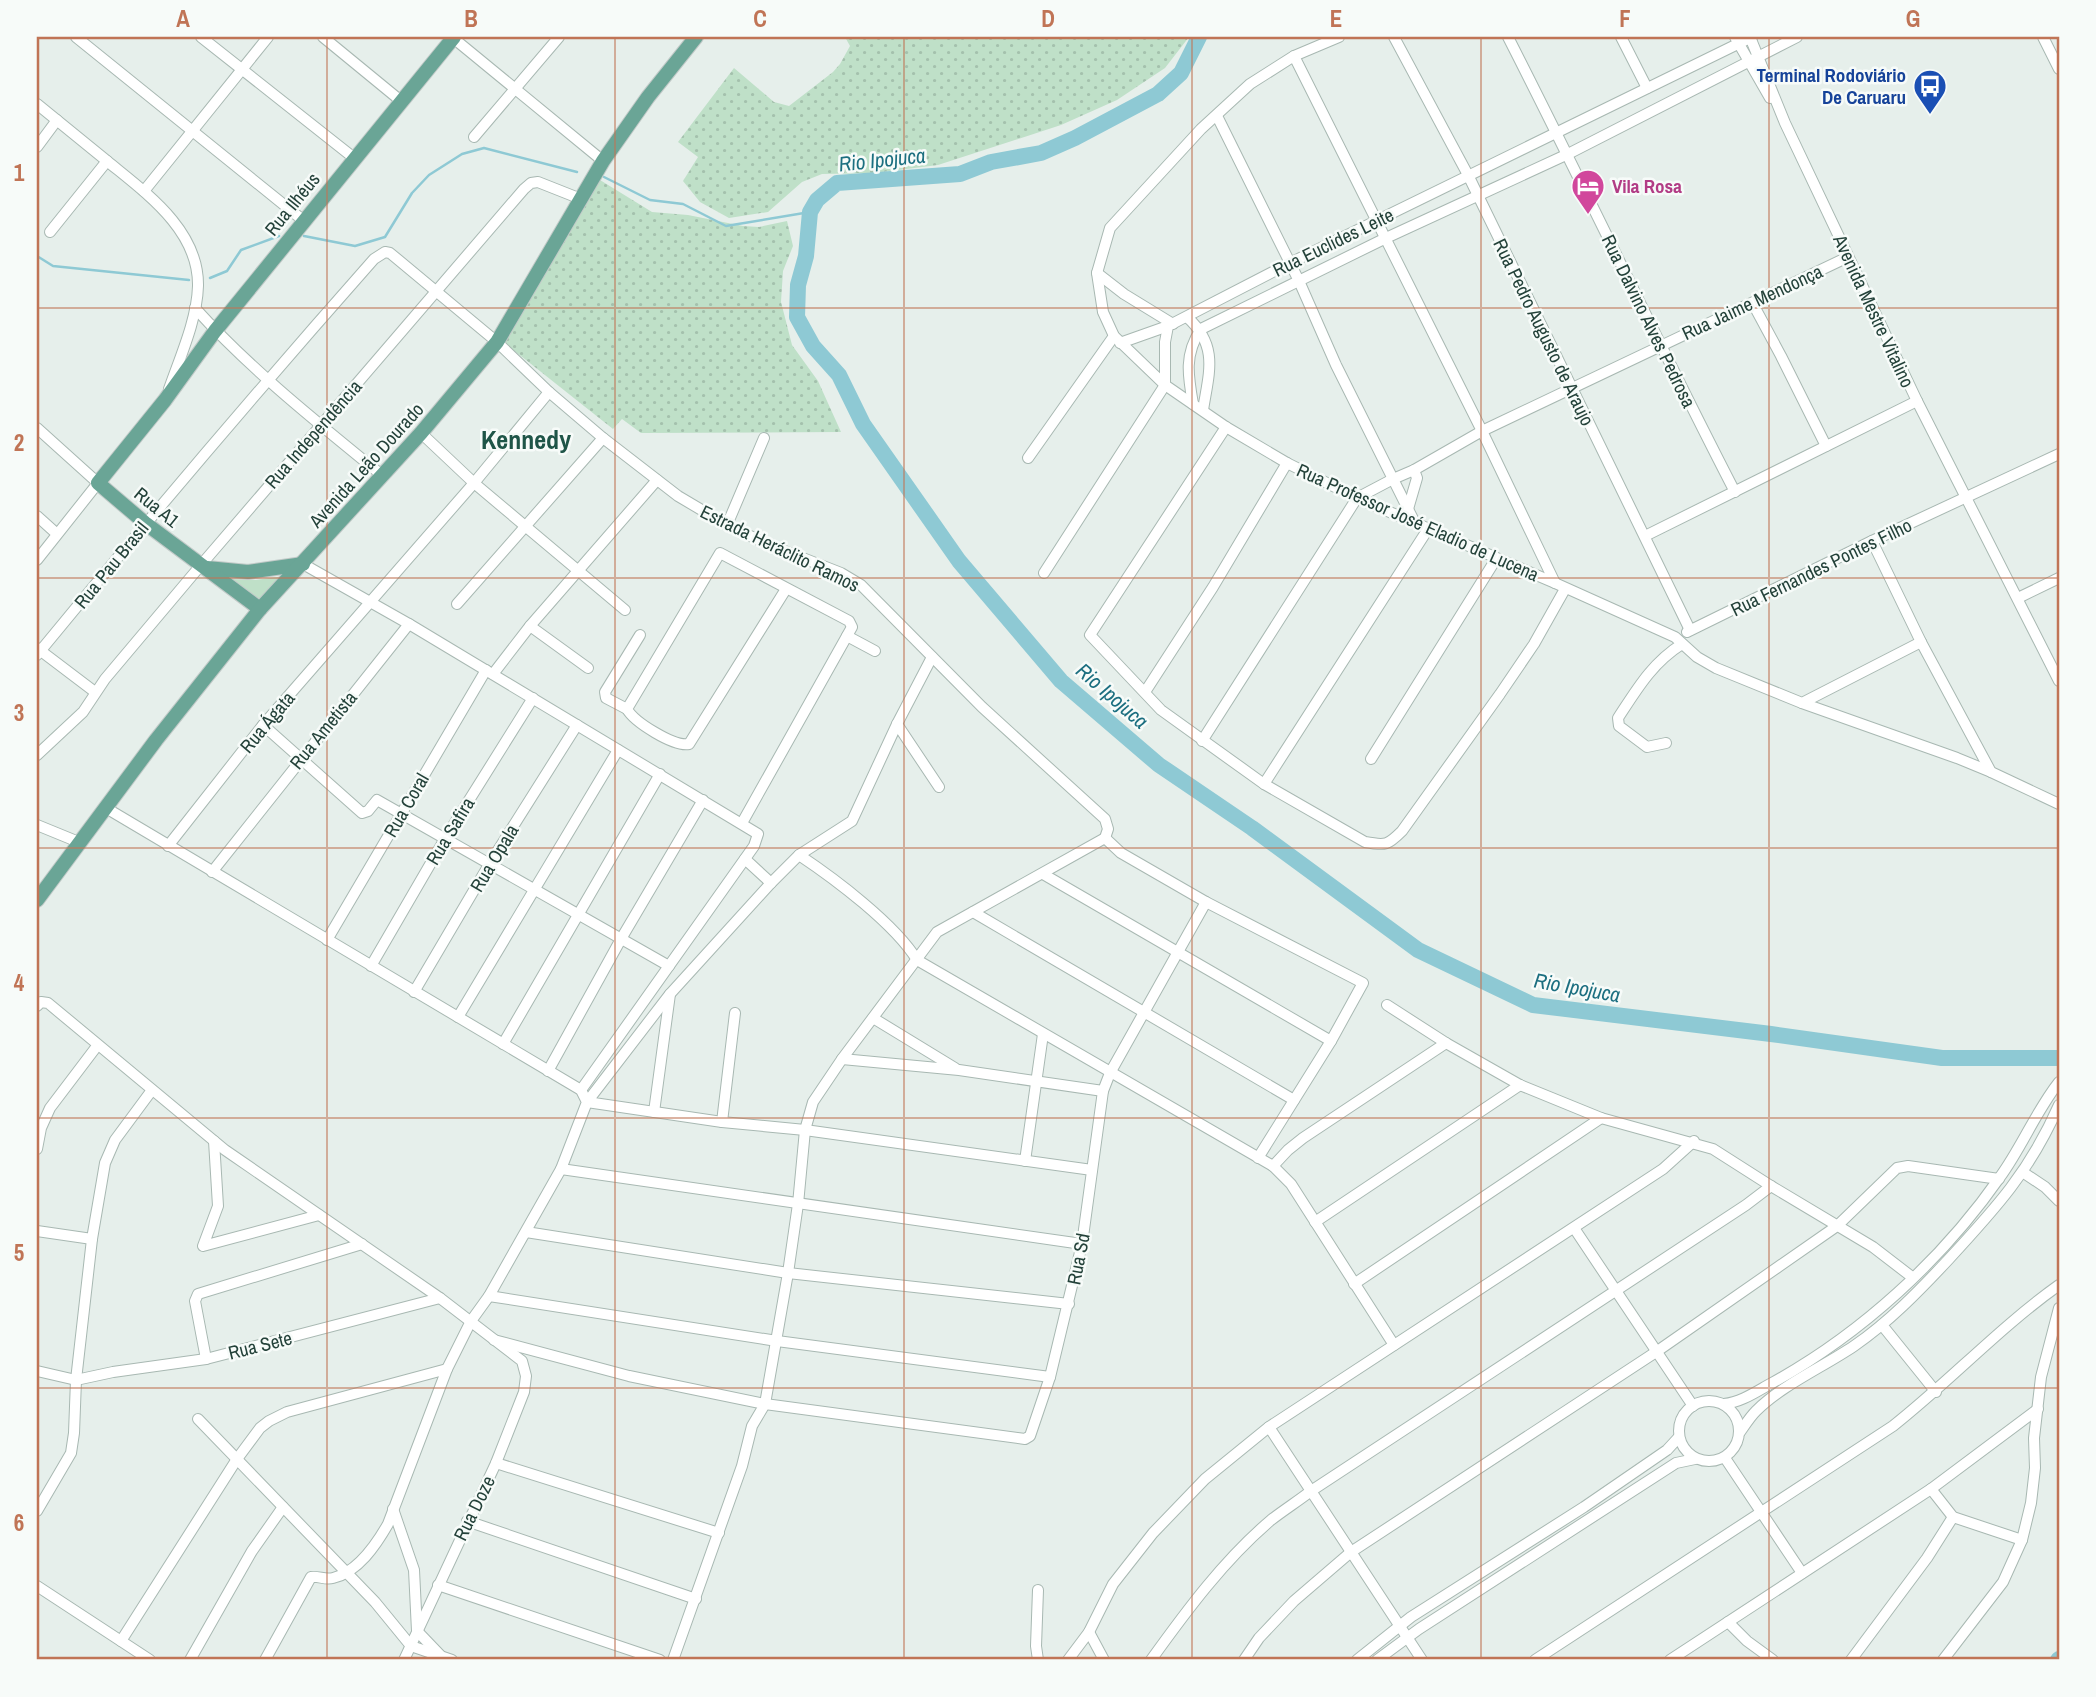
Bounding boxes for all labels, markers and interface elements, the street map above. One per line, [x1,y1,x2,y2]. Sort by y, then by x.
text: A [176,3,190,34]
text: B [464,3,478,34]
text: C [753,3,767,34]
text: D [1041,3,1055,34]
text: E [1330,3,1342,34]
text: F [1619,3,1631,34]
text: G [1906,3,1920,34]
place label: Terminal Rodoviário De Caruaru [1756,62,1906,110]
bus stop icon: Terminal Rodoviário De Caruaru [1911,67,1949,116]
water label: Rio Ipojuca [837,141,927,178]
text: 1 [14,157,25,188]
street label: Rua Ilhéus [258,167,326,241]
hotel icon: Vila Rosa [1569,167,1607,216]
place label: Vila Rosa [1612,173,1682,199]
street label: Rua Euclides Leite [1268,201,1398,283]
street label: Avenida Mestre Vitalino [1827,229,1921,392]
street label: Rua Dalvino Alves Pedrosa [1596,230,1702,412]
street label: Rua Pedro Augusto de Araujo [1487,234,1601,430]
street label: Rua Jaime Mendonça [1677,258,1827,346]
street label: Rua Independência [259,374,368,494]
street label: Avenida Leão Dourado [302,397,429,534]
district label: Kennedy [481,422,571,457]
text: 2 [14,427,24,458]
street label: Rua Professor José Eladio de Lucena [1293,457,1543,587]
street label: Rua A1 [129,481,185,533]
street label: Estrada Heráclito Ramos [696,498,864,598]
street label: Rua Fernandes Pontes Filho [1726,512,1916,622]
street label: Rua Pau Brasil [68,516,154,614]
water label: Rio Ipojuca [1070,656,1155,735]
street label: Rua Ametista [283,685,363,775]
street label: Rua Ágata [234,686,301,758]
text: 3 [14,697,24,728]
street label: Rua Coral [377,768,435,842]
street label: Rua Safira [420,792,480,870]
street label: Rua Opala [464,819,524,897]
water label: Rio Ipojuca [1532,966,1622,1009]
text: 4 [14,967,25,998]
street label: Rua Sd [1060,1231,1096,1287]
text: 5 [14,1237,24,1268]
street label: Rua Sete [225,1325,295,1365]
street label: Rua Doze [447,1471,501,1545]
text: 6 [14,1507,24,1538]

